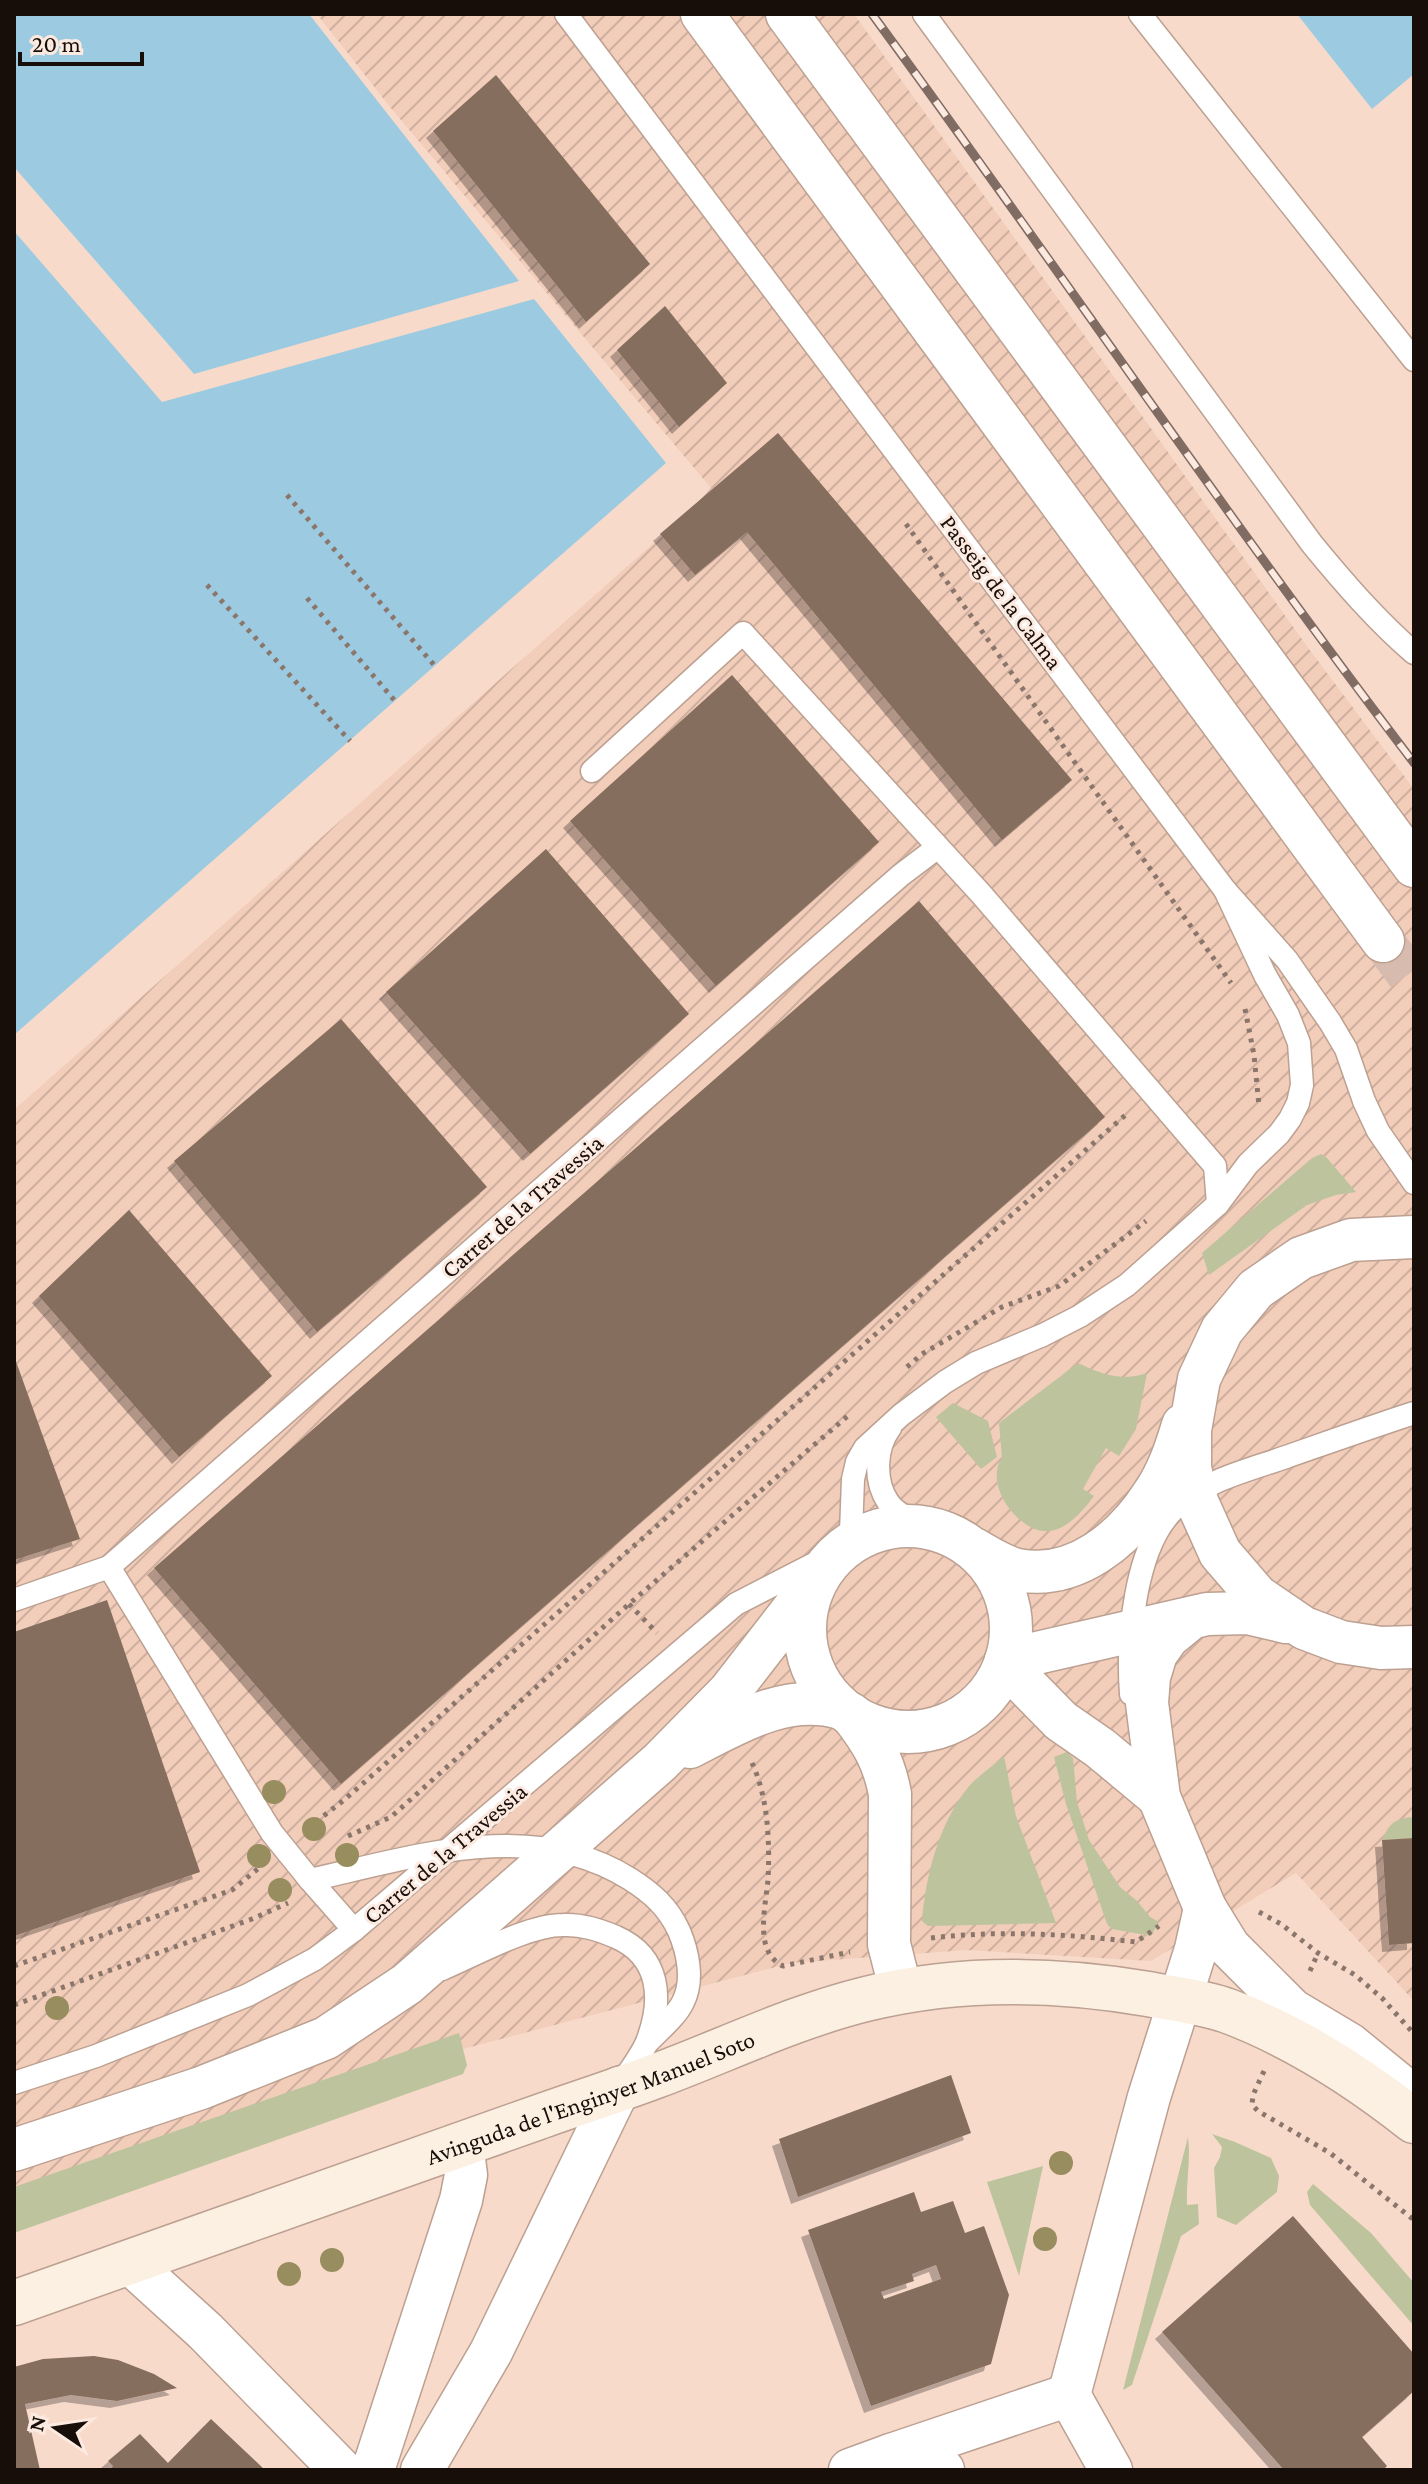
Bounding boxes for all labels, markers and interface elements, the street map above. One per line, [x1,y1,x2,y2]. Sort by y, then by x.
scale bar [20,16,142,66]
text: 20 m [32,30,81,57]
street label: Passeig de la Calma [935,510,1069,674]
street label: Carrer de la Travessia [436,1129,608,1283]
street label: Carrer de la Travessia [358,1777,532,1929]
street label: Avinguda de l'Enginyer Manuel Soto [423,2025,758,2169]
north arrow [16,2388,96,2468]
text: N [23,2413,51,2434]

